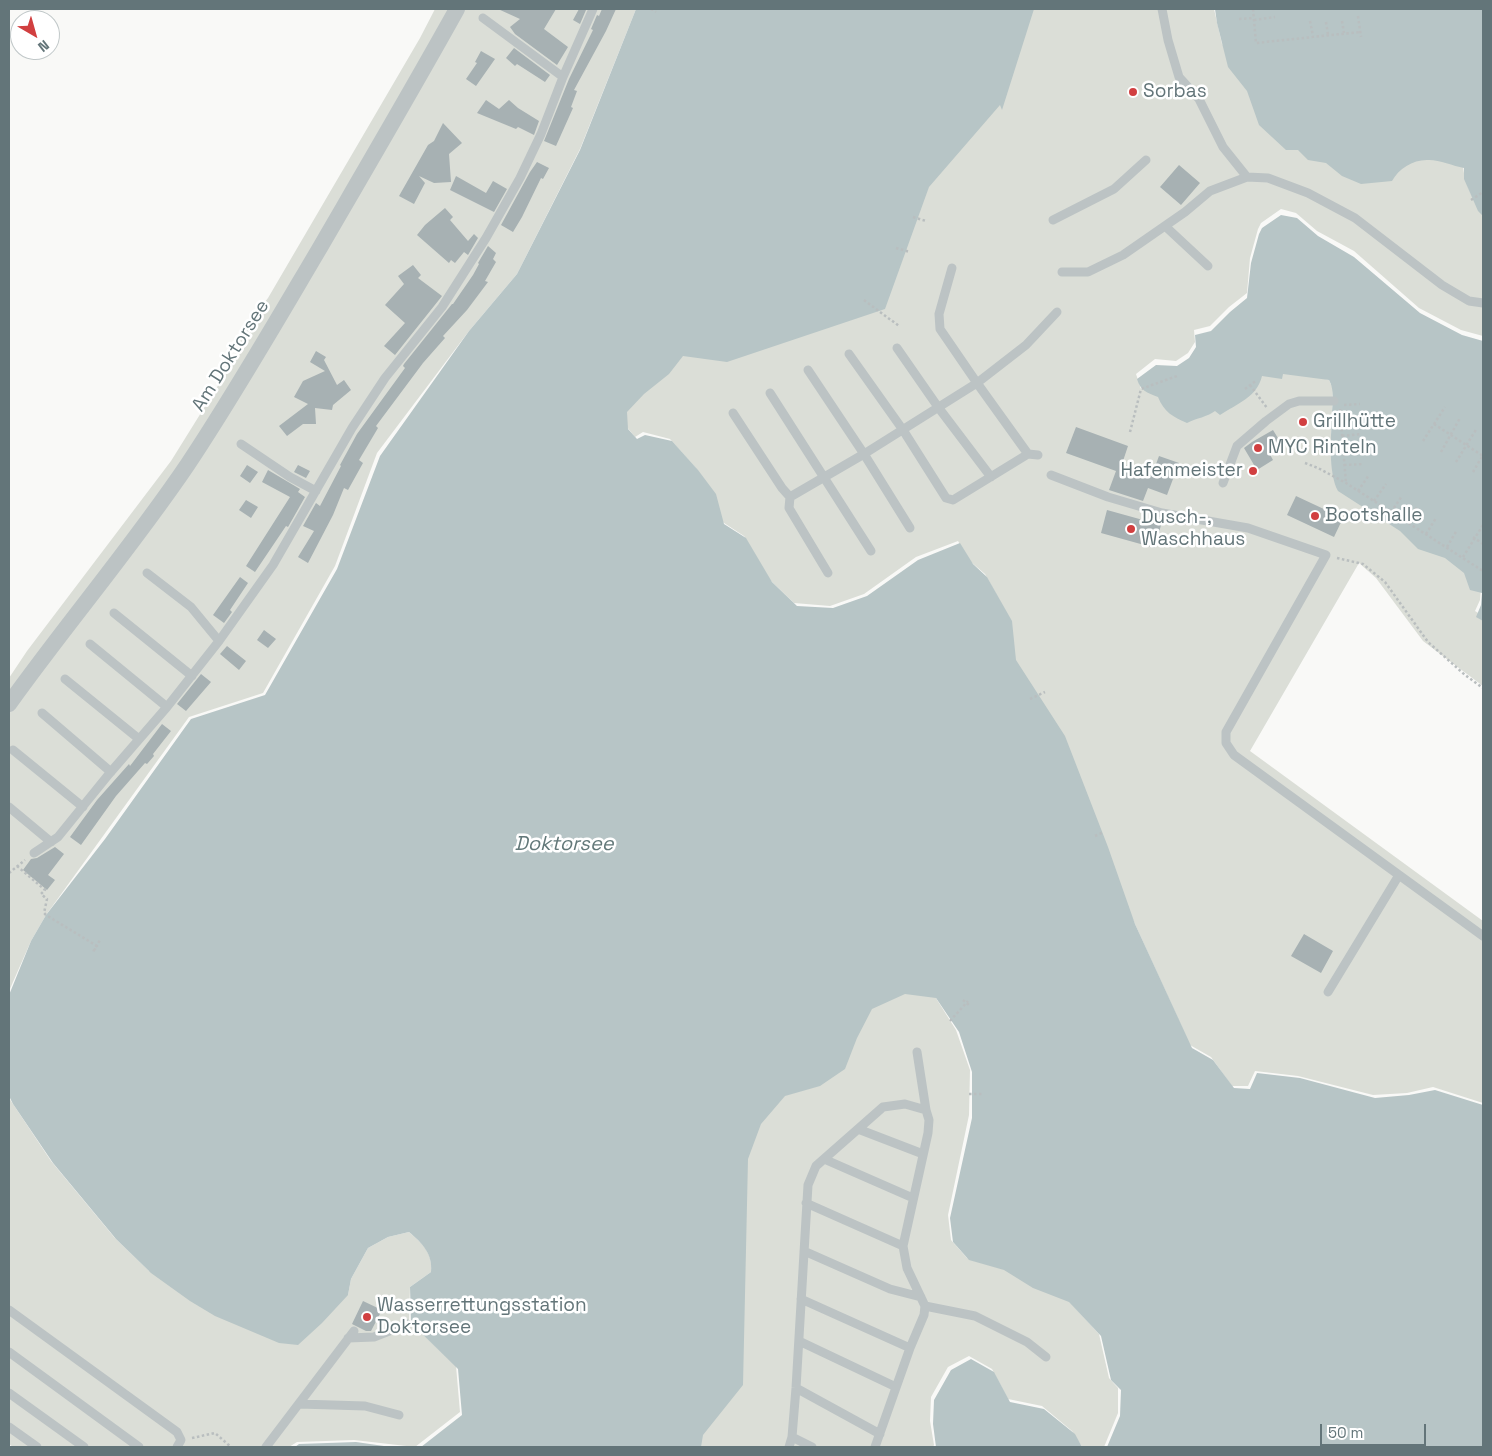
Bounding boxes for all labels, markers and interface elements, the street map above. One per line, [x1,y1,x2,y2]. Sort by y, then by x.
north arrow [10,10,60,60]
text: N [34,36,53,56]
place label: Sorbas [1143,81,1207,103]
marker: Sorbas [1127,86,1139,98]
street label: Am Doktorsee [188,296,274,416]
place label: Grillhütte [1313,411,1396,433]
marker: Grillhütte [1297,416,1309,428]
place label: MYC Rinteln [1268,437,1377,459]
marker: MYC Rinteln [1252,442,1264,454]
place label: Hafenmeister [1121,460,1243,482]
marker: Hafenmeister [1247,465,1259,477]
place label: Bootshalle [1325,505,1423,527]
place label: Dusch-, Waschhaus [1141,507,1245,551]
marker: Bootshalle [1309,510,1321,522]
marker: Dusch-, Waschhaus [1125,523,1137,535]
water label: Doktorsee [514,833,614,857]
place label: Wasserrettungsstation Doktorsee [377,1295,587,1339]
marker: Wasserrettungsstation Doktorsee [361,1311,373,1323]
scale bar [1322,1414,1428,1446]
text: 50 m [1328,1423,1363,1442]

